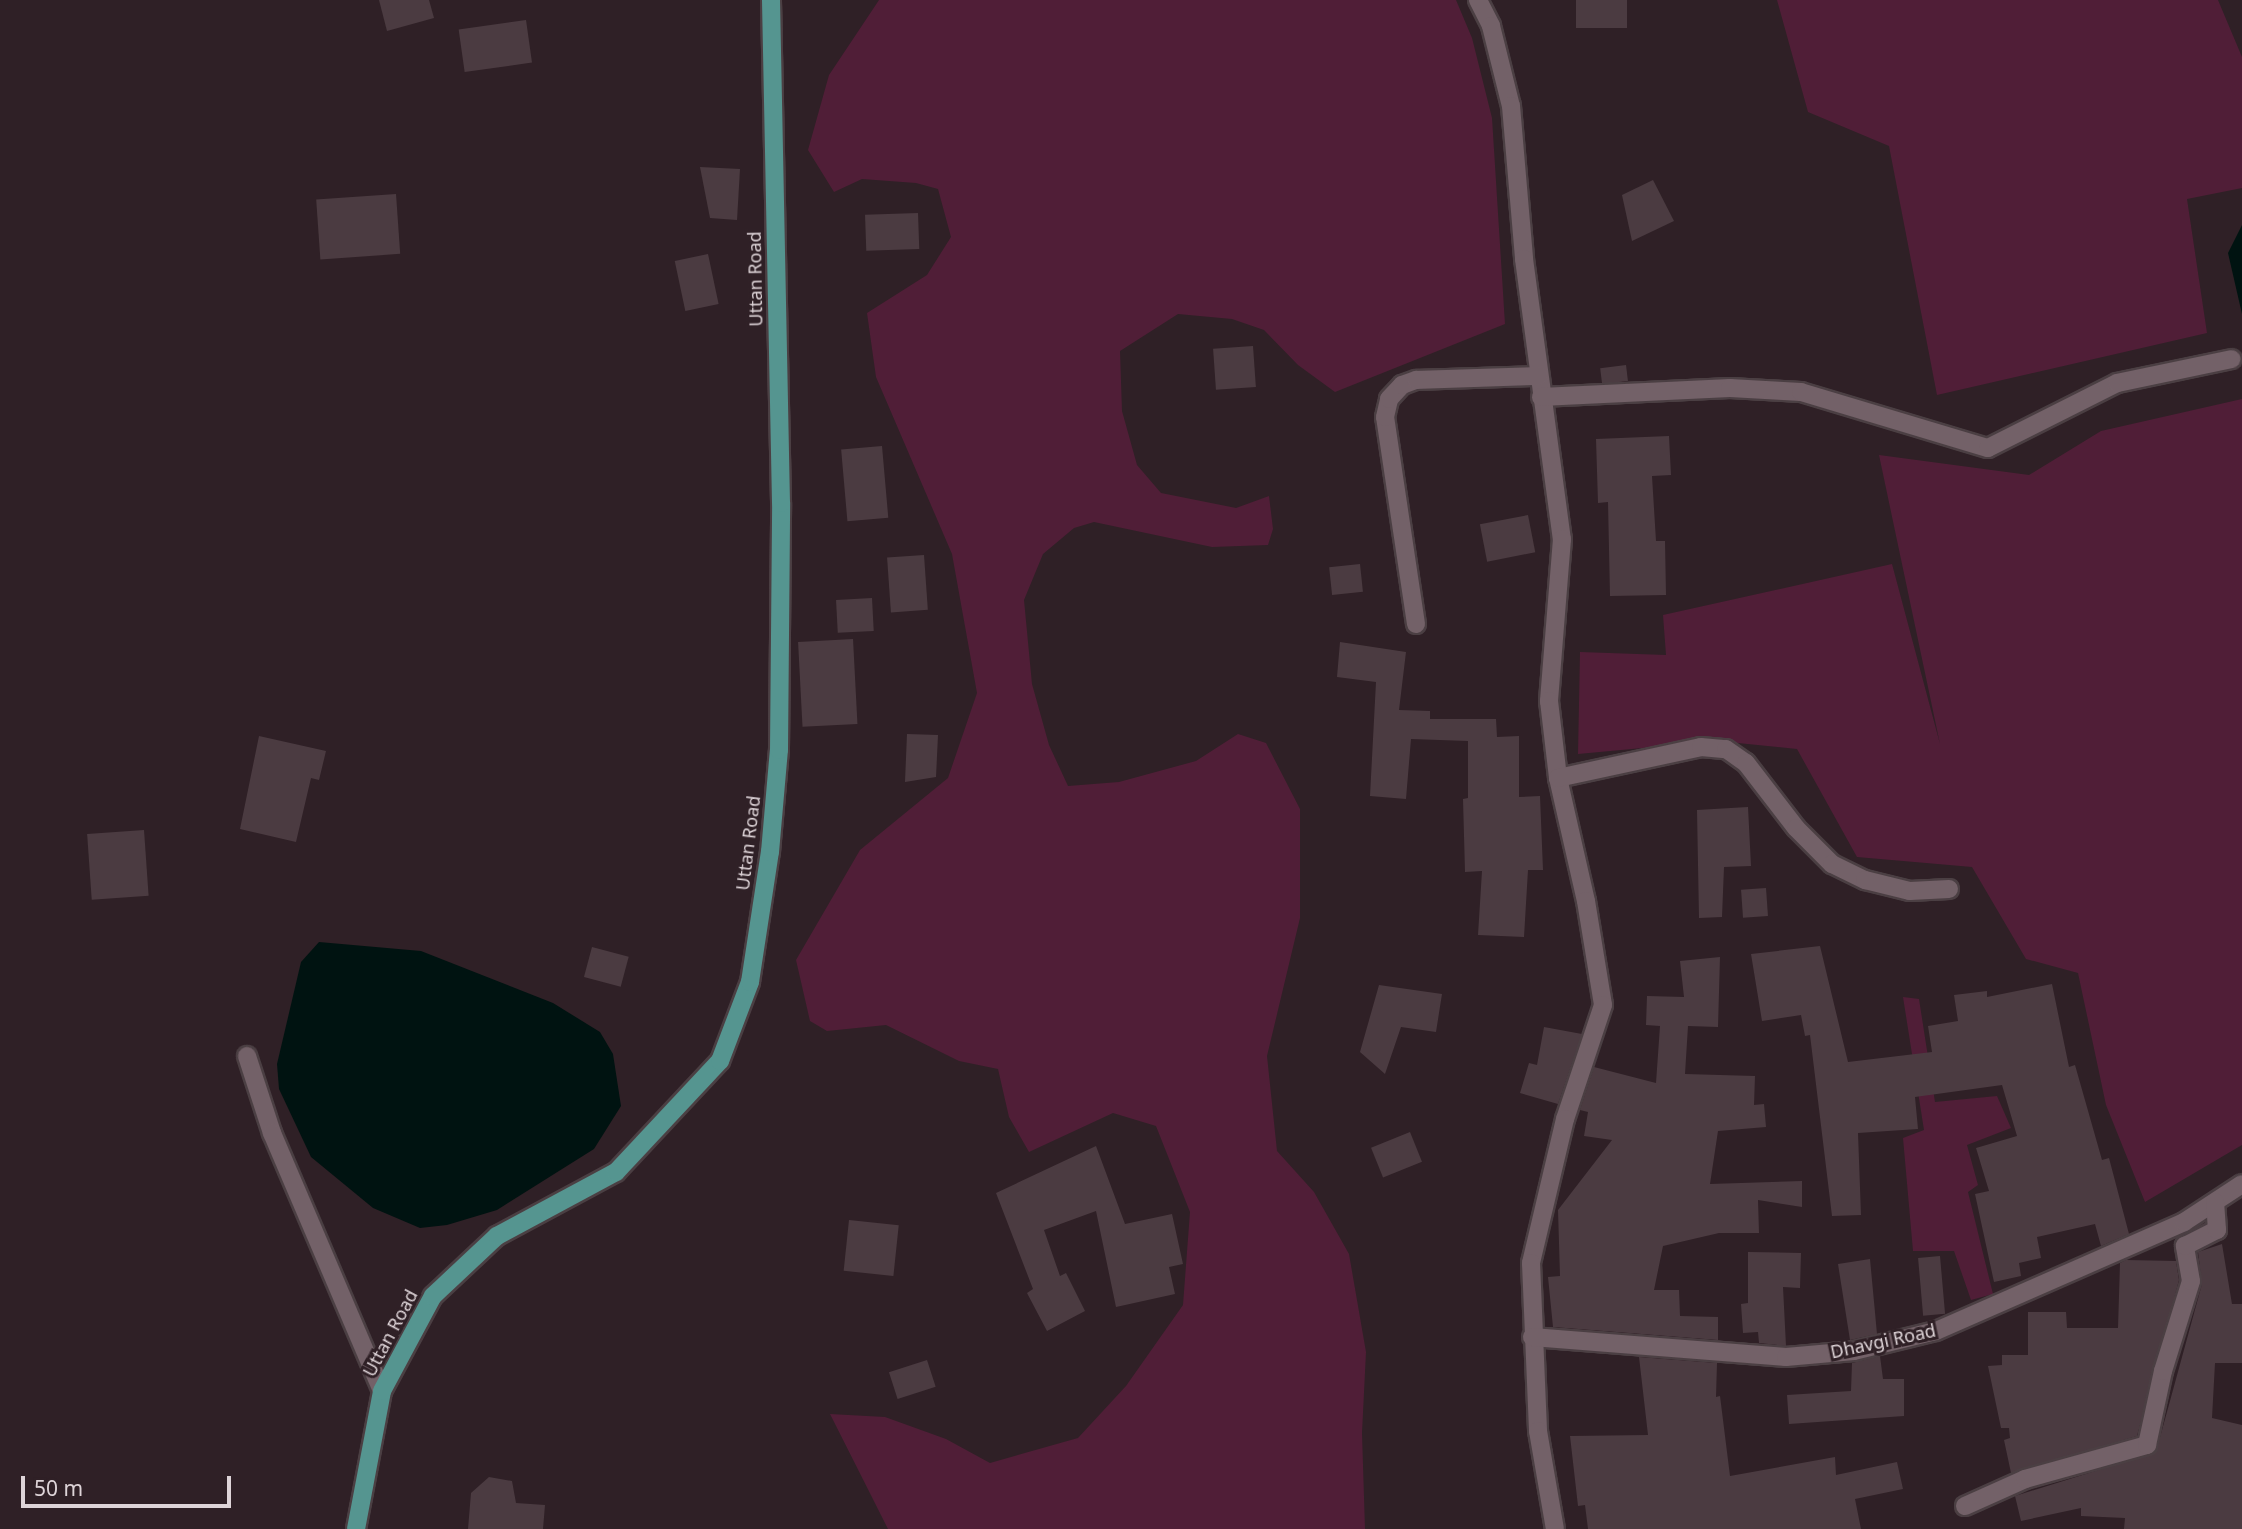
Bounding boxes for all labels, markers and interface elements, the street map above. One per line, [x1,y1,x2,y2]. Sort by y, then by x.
street label: Uttan Road [743,231,767,327]
street label: Uttan Road [731,794,765,892]
street label: Uttan Road [358,1286,422,1380]
street label: Dhavgi Road [1828,1319,1938,1363]
scale bar [24,1462,234,1506]
text: 50 m [34,1474,83,1502]

